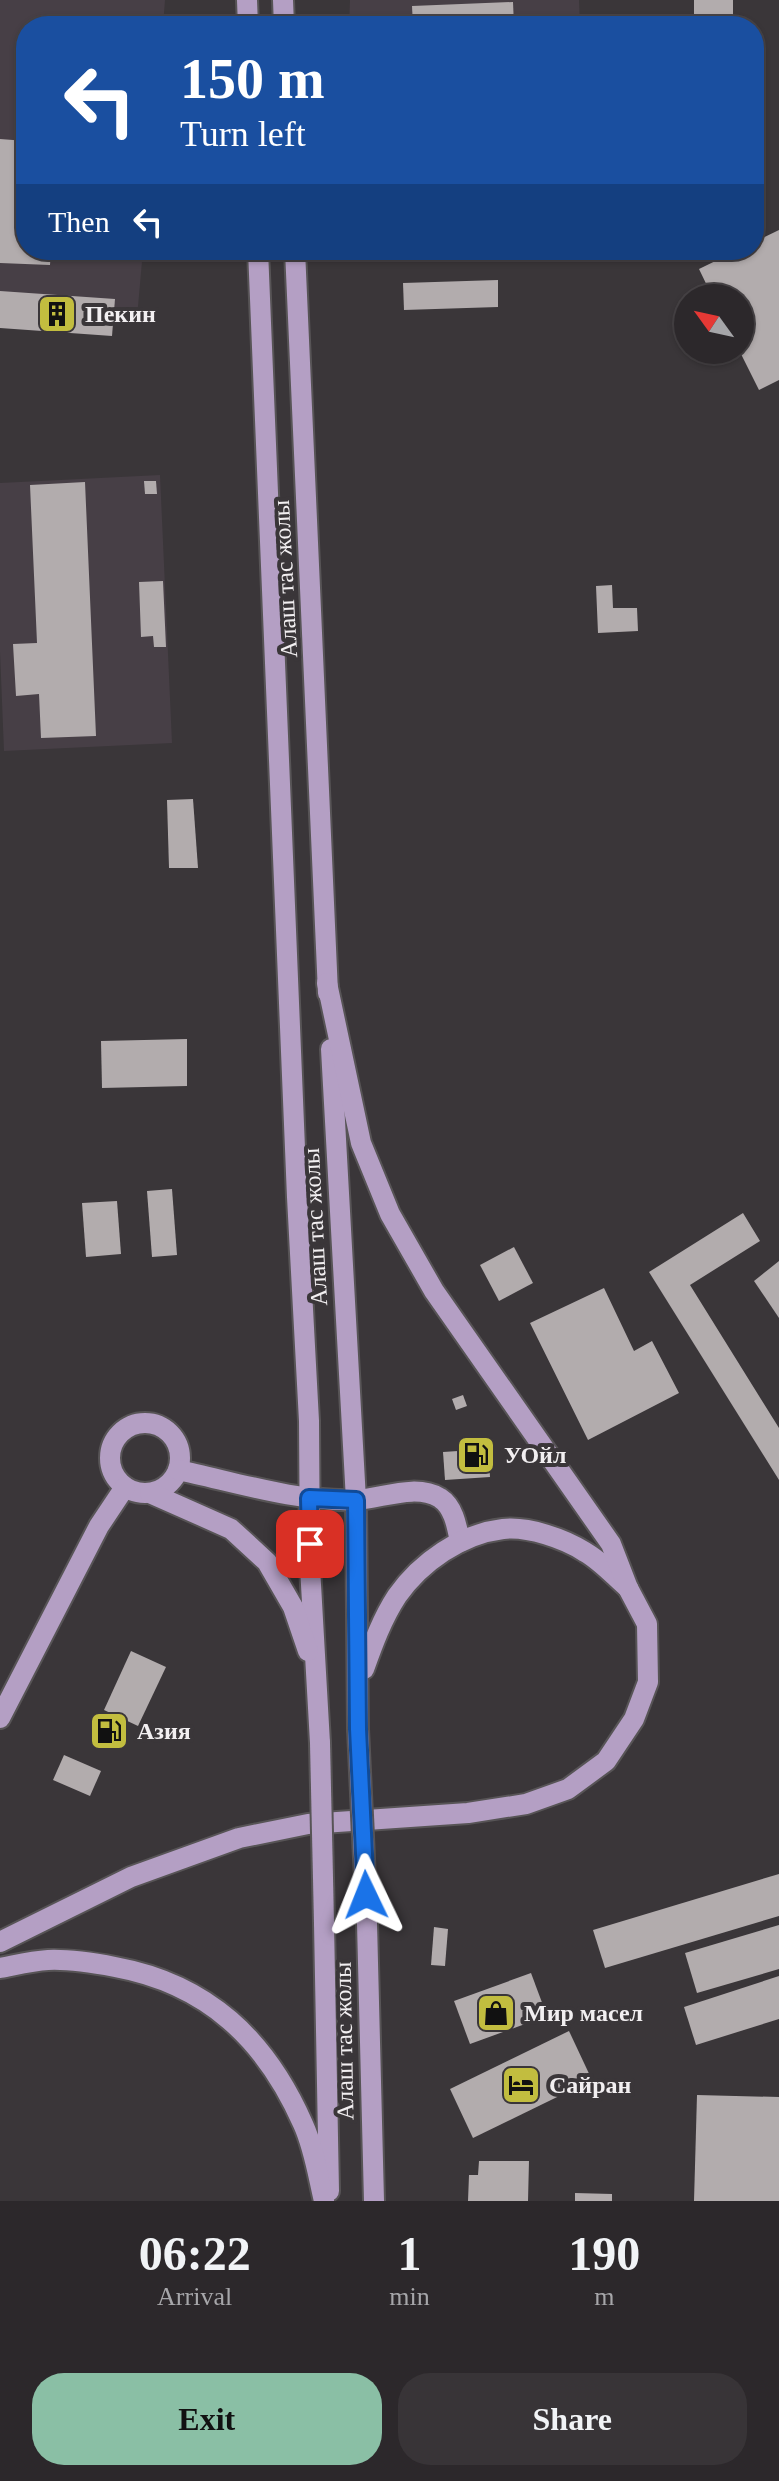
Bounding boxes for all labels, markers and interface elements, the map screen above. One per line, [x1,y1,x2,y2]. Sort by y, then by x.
icon: left [48,48,152,152]
text: 150 m [180,48,325,110]
text: Turn left [180,114,306,154]
icon: left [126,200,170,244]
text: Then [48,205,110,238]
north arrow [674,284,754,364]
map controls [674,284,754,364]
building icon: Пекин [36,293,78,335]
place label: Пекин [85,301,156,327]
street label: Алаш тас жолы [268,499,302,659]
street label: Алаш тас жолы [298,1147,332,1307]
fuel station icon: УОйл [455,1434,497,1476]
place label: УОйл [504,1442,566,1468]
pin [276,1510,344,1578]
icon: arrive [288,1522,332,1566]
fuel station icon: Азия [88,1710,130,1752]
place label: Азия [137,1718,191,1744]
position arrow [324,1853,408,1937]
street label: Алаш тас жолы [330,1962,358,2120]
shop icon: Мир масел [475,1992,517,2034]
place label: Мир масел [524,2000,643,2026]
hotel icon: Сайран [500,2064,542,2106]
place label: Сайран [549,2072,632,2098]
text: 06:22 [139,2227,251,2280]
text: 1 [397,2227,421,2280]
text: 190 [568,2227,640,2280]
text: Arrival [157,2282,232,2311]
text: min [389,2282,430,2311]
text: m [594,2282,614,2311]
button: Exit [32,2373,382,2465]
button: Share [398,2373,747,2465]

